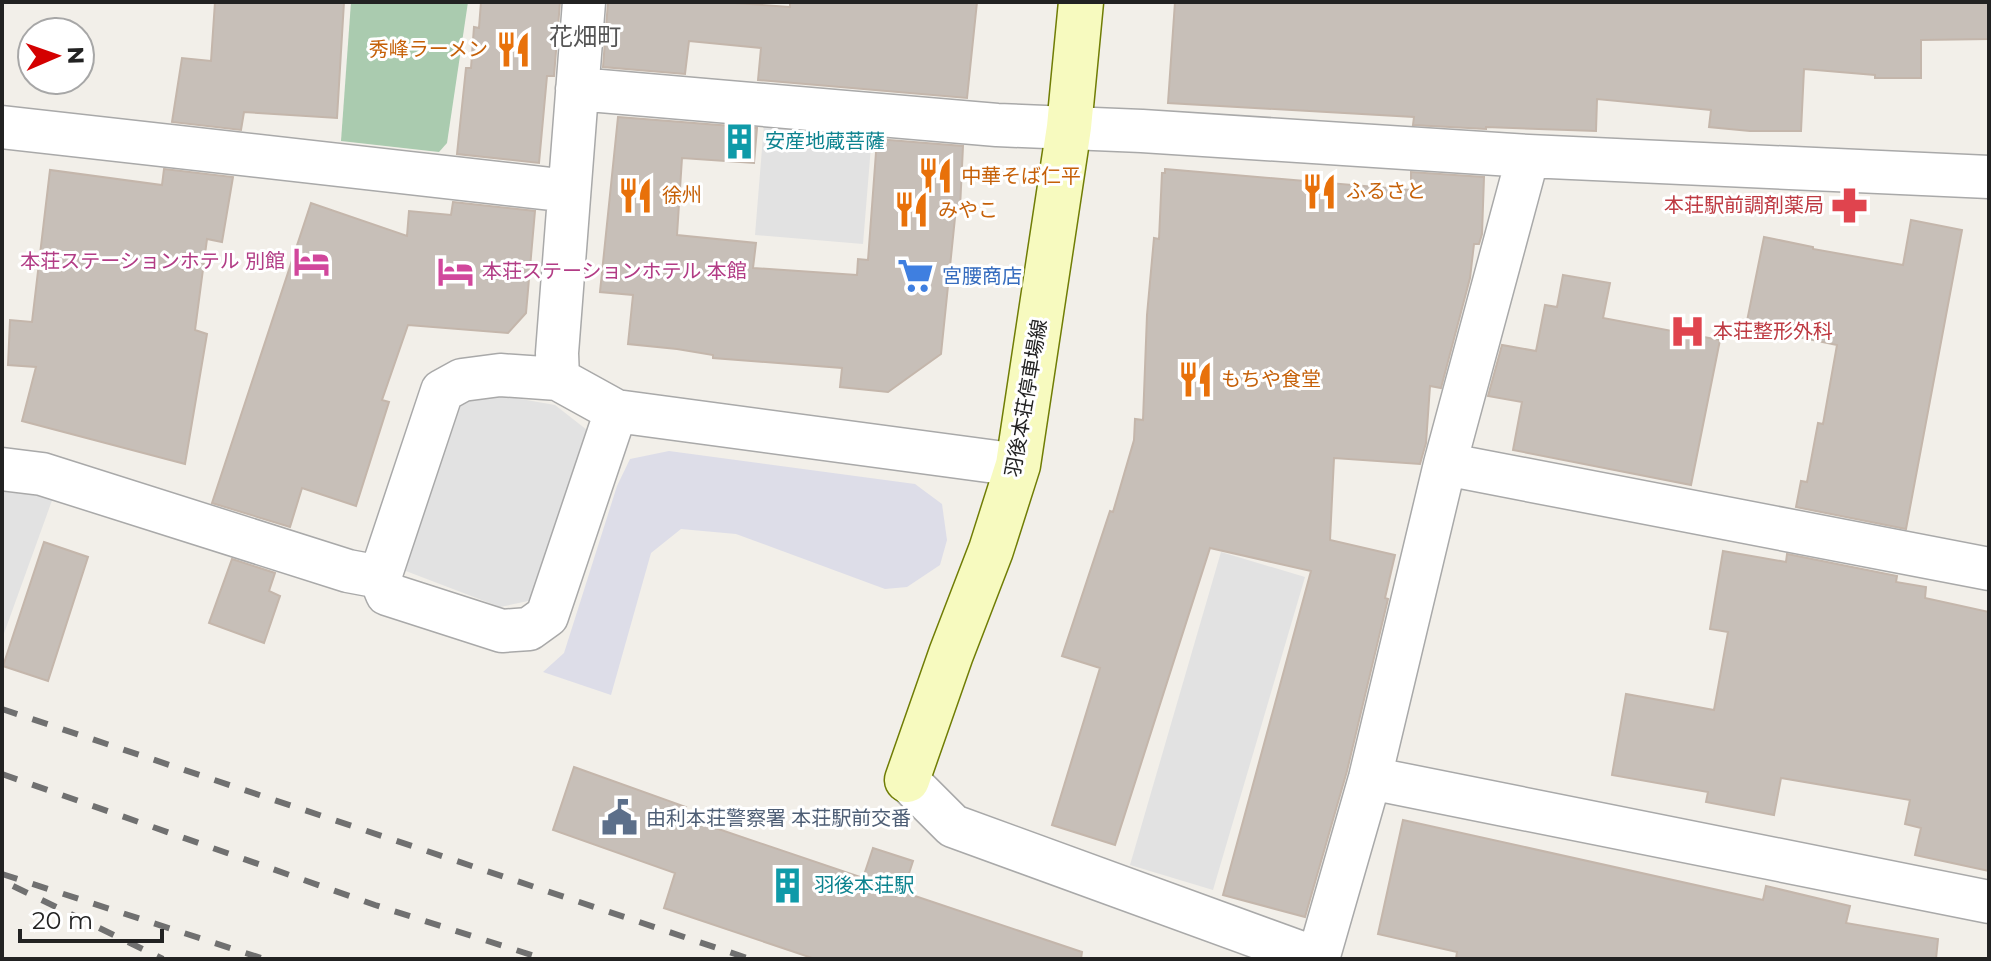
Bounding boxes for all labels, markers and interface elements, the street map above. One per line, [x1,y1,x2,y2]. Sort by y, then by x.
north arrow [16,16,96,96]
district label: 花畑町 [549,22,621,51]
restaurant icon: 秀峰ラーメン [495,30,533,68]
place label: 秀峰ラーメン [369,37,488,61]
text: N [62,46,89,65]
building icon: 安産地蔵菩薩 [720,122,758,160]
place label: 安産地蔵菩薩 [765,129,885,153]
restaurant icon: 中華そば仁平 [916,157,954,195]
place label: 中華そば仁平 [961,164,1081,188]
restaurant icon: ふるさと [1301,172,1339,210]
restaurant icon: 徐州 [617,176,655,214]
place label: ふるさと [1346,179,1426,203]
place label: 徐州 [662,183,702,207]
pharmacy icon: 本荘駅前調剤薬局 [1831,186,1869,224]
restaurant icon: みやこ [893,191,931,229]
place label: 本荘駅前調剤薬局 [1664,193,1824,217]
place label: みやこ [938,198,998,222]
hotel icon: 本荘ステーションホテル 別館 [292,242,330,280]
place label: 本荘ステーションホテル 別館 [20,249,285,273]
hotel icon: 本荘ステーションホテル 本館 [437,252,475,290]
supermarket icon: 宮腰商店 [897,257,935,295]
place label: 本荘ステーションホテル 本館 [482,259,747,283]
place label: 宮腰商店 [942,264,1022,288]
hospital icon: 本荘整形外科 [1668,312,1706,350]
street label: 羽後本荘停車場線 [1000,317,1052,479]
place label: 本荘整形外科 [1713,319,1833,343]
restaurant icon: もちや食堂 [1176,360,1214,398]
place label: もちや食堂 [1221,367,1321,391]
public building icon: 由利本荘警察署 本荘駅前交番 [601,799,639,837]
place label: 由利本荘警察署 本荘駅前交番 [646,806,911,830]
building icon: 羽後本荘駅 [769,866,807,904]
place label: 羽後本荘駅 [814,873,914,897]
scale bar [20,893,162,943]
text: 20 m [32,906,93,935]

